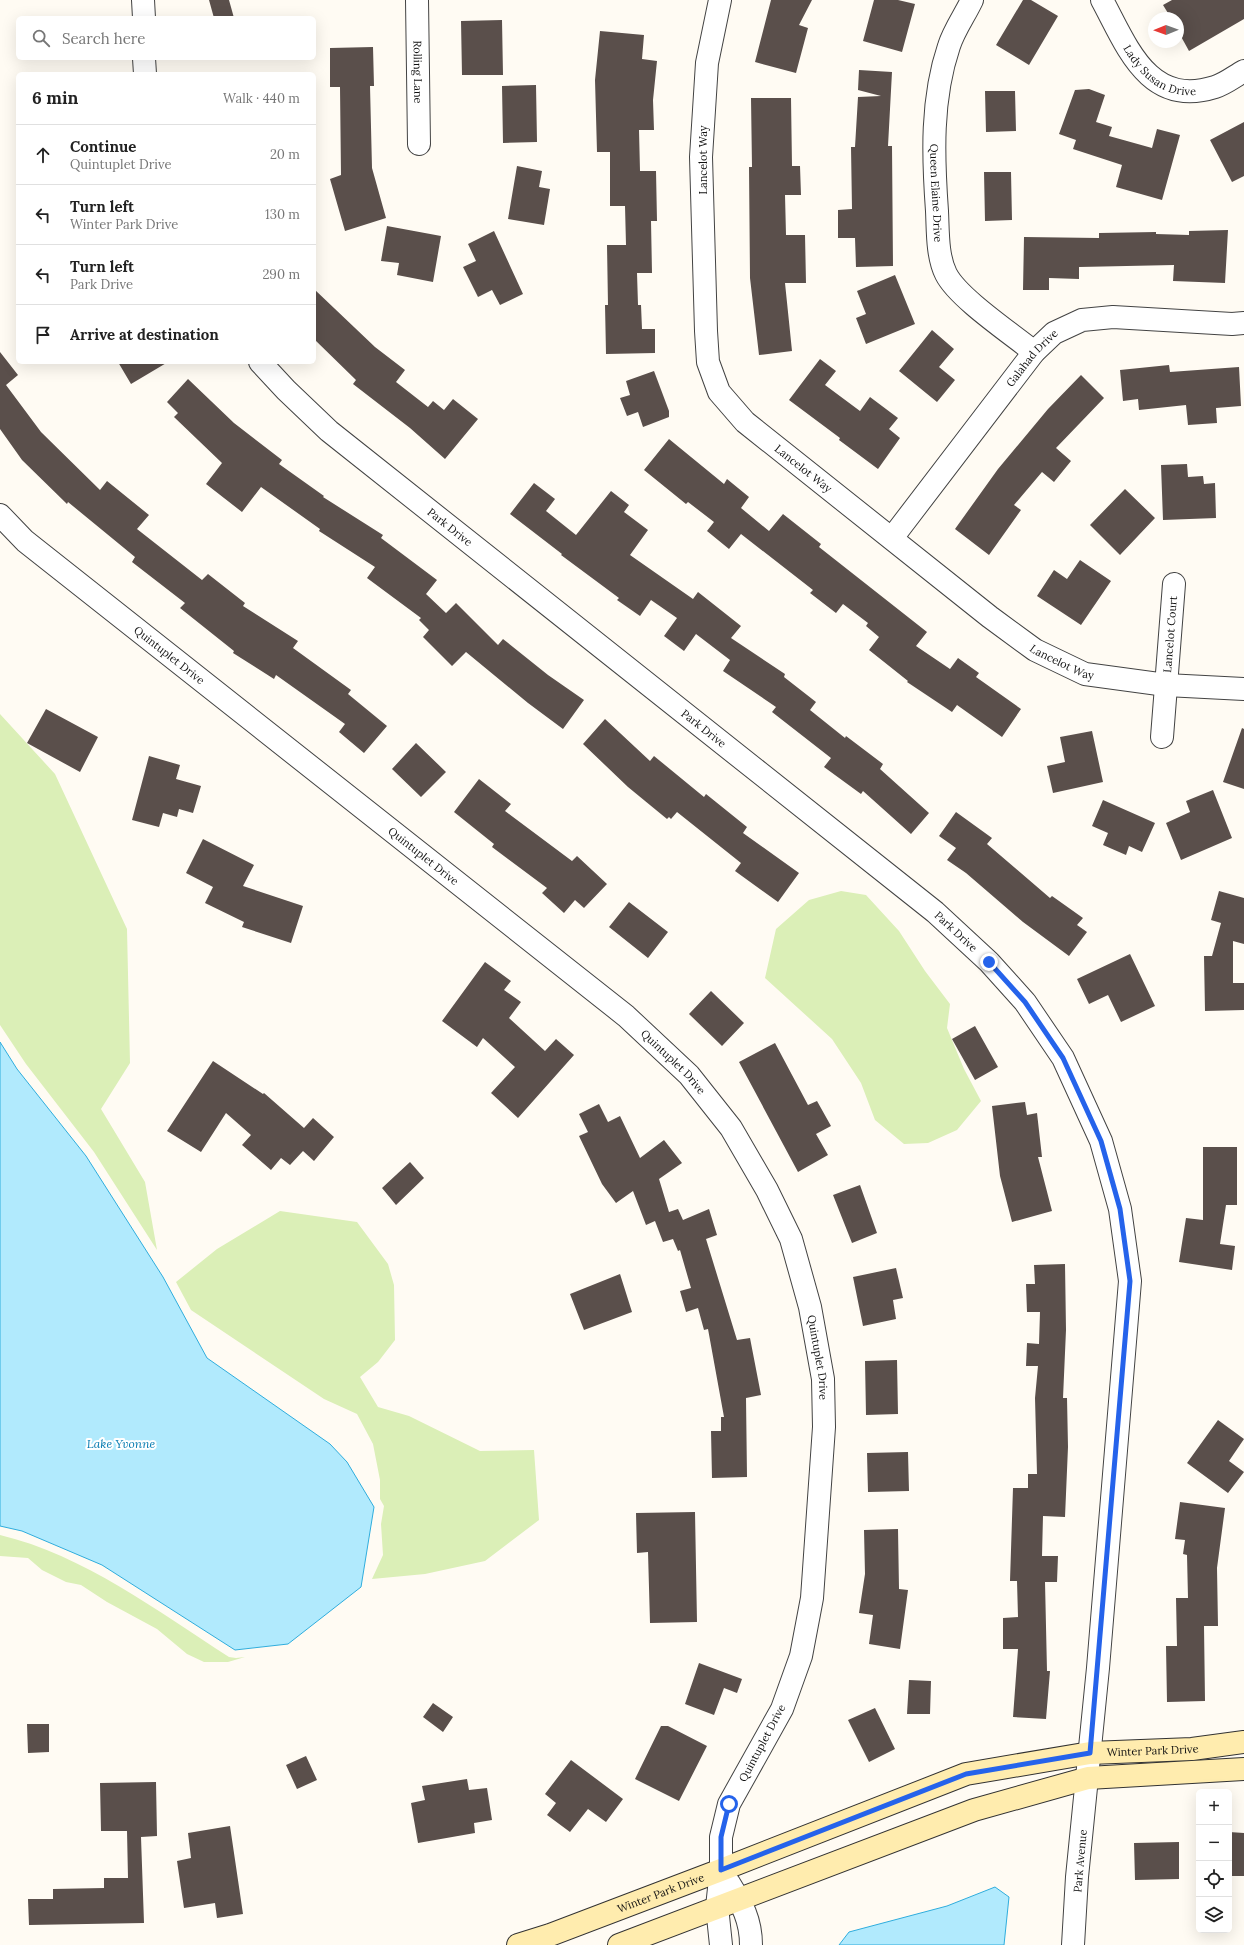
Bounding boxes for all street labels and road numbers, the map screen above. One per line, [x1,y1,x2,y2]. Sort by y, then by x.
street label: Rolling Lane [411,40,425,104]
street label: Lady Susan Drive [1120,42,1196,98]
street label: Lancelot Way [696,125,710,195]
street label: Queen Elaine Drive [927,144,945,243]
street label: Galahad Drive [1003,326,1061,390]
street label: Lancelot Way [772,441,835,496]
street label: Park Drive [425,505,475,549]
street label: Lancelot Court [1160,595,1180,673]
street label: Quintuplet Drive [131,623,207,687]
street label: Lancelot Way [1027,641,1095,682]
street label: Park Drive [678,706,729,750]
street label: Quintuplet Drive [385,824,462,888]
street label: Park Drive [932,908,980,955]
street label: Quintuplet Drive [638,1027,709,1097]
street label: Quintuplet Drive [805,1314,830,1400]
street label: Quintuplet Drive [736,1702,788,1784]
street label: Winter Park Drive [1106,1741,1199,1759]
street label: Park Avenue [1070,1829,1090,1893]
street label: Winter Park Drive [615,1870,706,1916]

